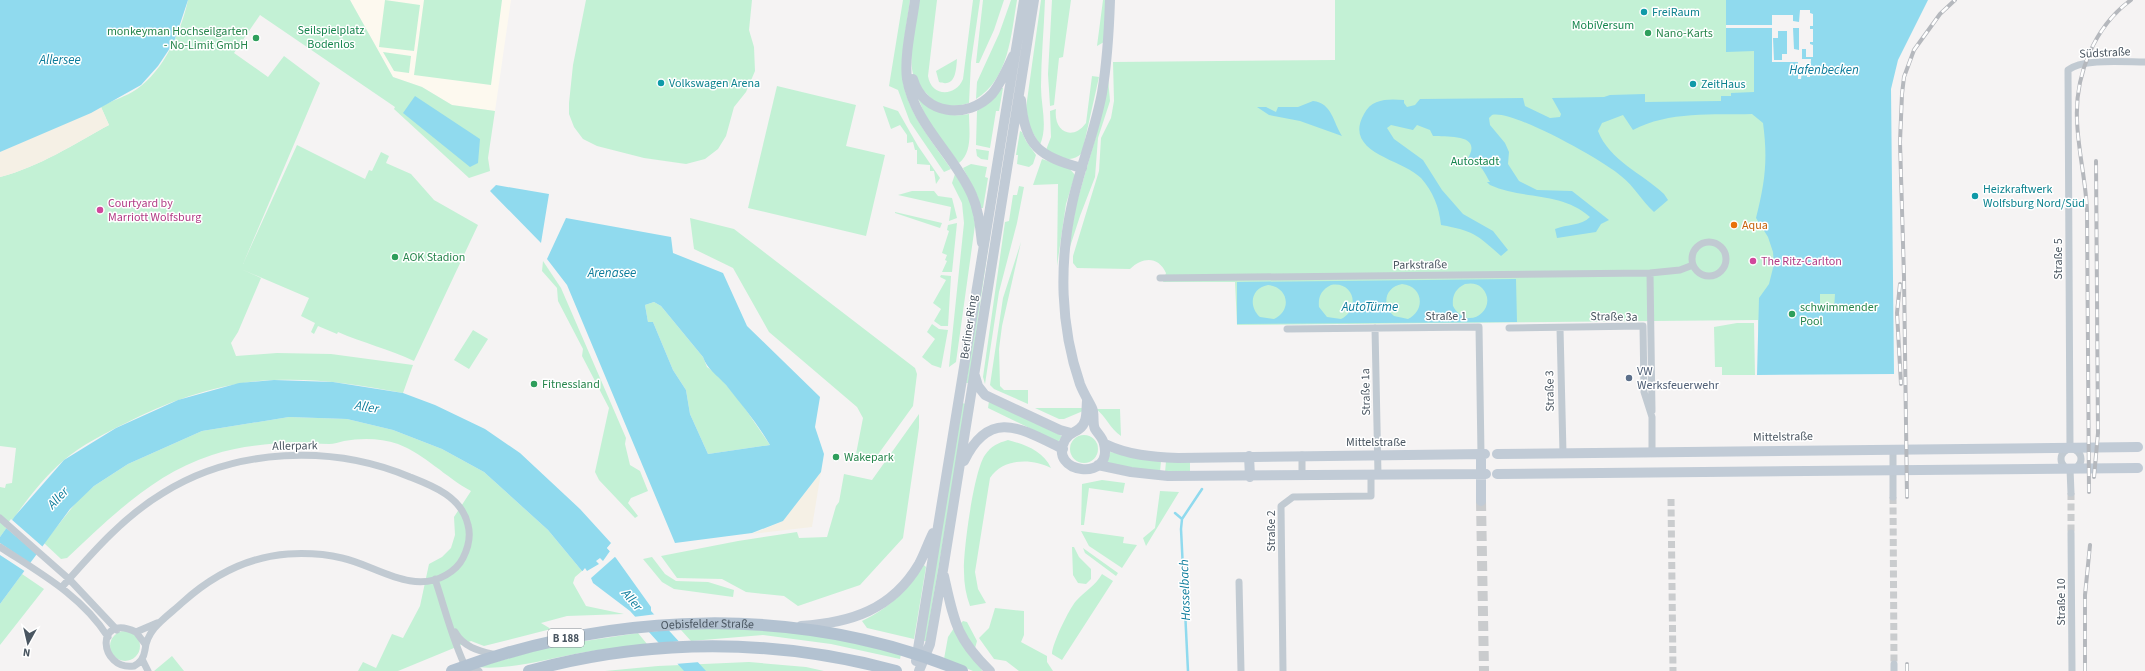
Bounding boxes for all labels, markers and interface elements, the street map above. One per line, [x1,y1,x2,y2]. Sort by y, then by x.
place label: FreiRaum [1652,4,1700,21]
marker: FreiRaum [1639,7,1649,17]
park label: MobiVersum [1572,17,1634,34]
park label: Seilspielplatz Bodenlos [298,22,364,53]
place label: monkeyman Hochseilgarten - No-Limit GmbH [107,23,248,54]
place label: Nano-Karts [1656,25,1713,42]
marker: Nano-Karts [1643,28,1653,38]
marker: monkeyman Hochseilgarten - No-Limit GmbH [251,33,261,43]
street label: Südstraße [2079,43,2131,63]
water label: Allersee [38,51,81,69]
water label: Hafenbecken [1789,61,1859,79]
place label: Volkswagen Arena [669,75,760,92]
place label: ZeitHaus [1701,76,1746,93]
marker: Volkswagen Arena [656,78,666,88]
marker: ZeitHaus [1688,79,1698,89]
park label: Autostadt [1451,153,1499,170]
place label: Heizkraftwerk Wolfsburg Nord/Süd [1983,181,2085,212]
marker: Heizkraftwerk Wolfsburg Nord/Süd [1970,191,1980,201]
place label: Courtyard by Marriott Wolfsburg [108,195,201,226]
marker: Courtyard by Marriott Wolfsburg [95,205,105,215]
place label: Aqua [1742,217,1768,234]
marker: Aqua [1729,220,1739,230]
street label: Straße 5 [2050,238,2067,280]
place label: AOK Stadion [403,249,465,266]
marker: AOK Stadion [390,252,400,262]
place label: The Ritz-Carlton [1761,253,1842,270]
street label: Parkstraße [1393,256,1447,274]
marker: The Ritz-Carlton [1748,256,1758,266]
water label: Arenasee [587,264,636,282]
street label: Berliner Ring [956,294,982,360]
water label: AutoTürme [1341,298,1398,316]
place label: schwimmender Pool [1800,299,1879,330]
street label: Straße 1 [1425,308,1467,325]
street label: Straße 3a [1590,308,1638,326]
marker: schwimmender Pool [1787,309,1797,319]
place label: VW Werksfeuerwehr [1637,363,1720,394]
street label: Straße 1a [1357,368,1375,416]
street label: Straße 3 [1541,370,1559,412]
marker: VW Werksfeuerwehr [1624,373,1634,383]
place label: Fitnessland [542,376,600,393]
marker: Fitnessland [529,379,539,389]
water label: Aller [353,396,381,418]
street label: Mittelstraße [1753,428,1813,446]
street label: Mittelstraße [1346,434,1406,451]
street label: Allerpark [272,437,318,455]
place label: Wakepark [844,449,894,466]
marker: Wakepark [831,452,841,462]
water label: Aller [43,483,73,514]
street label: Straße 2 [1263,510,1280,552]
water label: Hasselbach [1175,559,1195,621]
street label: Straße 10 [2053,578,2070,626]
water label: Aller [617,584,647,615]
street label: Oebisfelder Straße [660,615,754,634]
north arrow [8,623,48,663]
road number: B 188 [548,629,584,647]
text: N [22,644,31,660]

